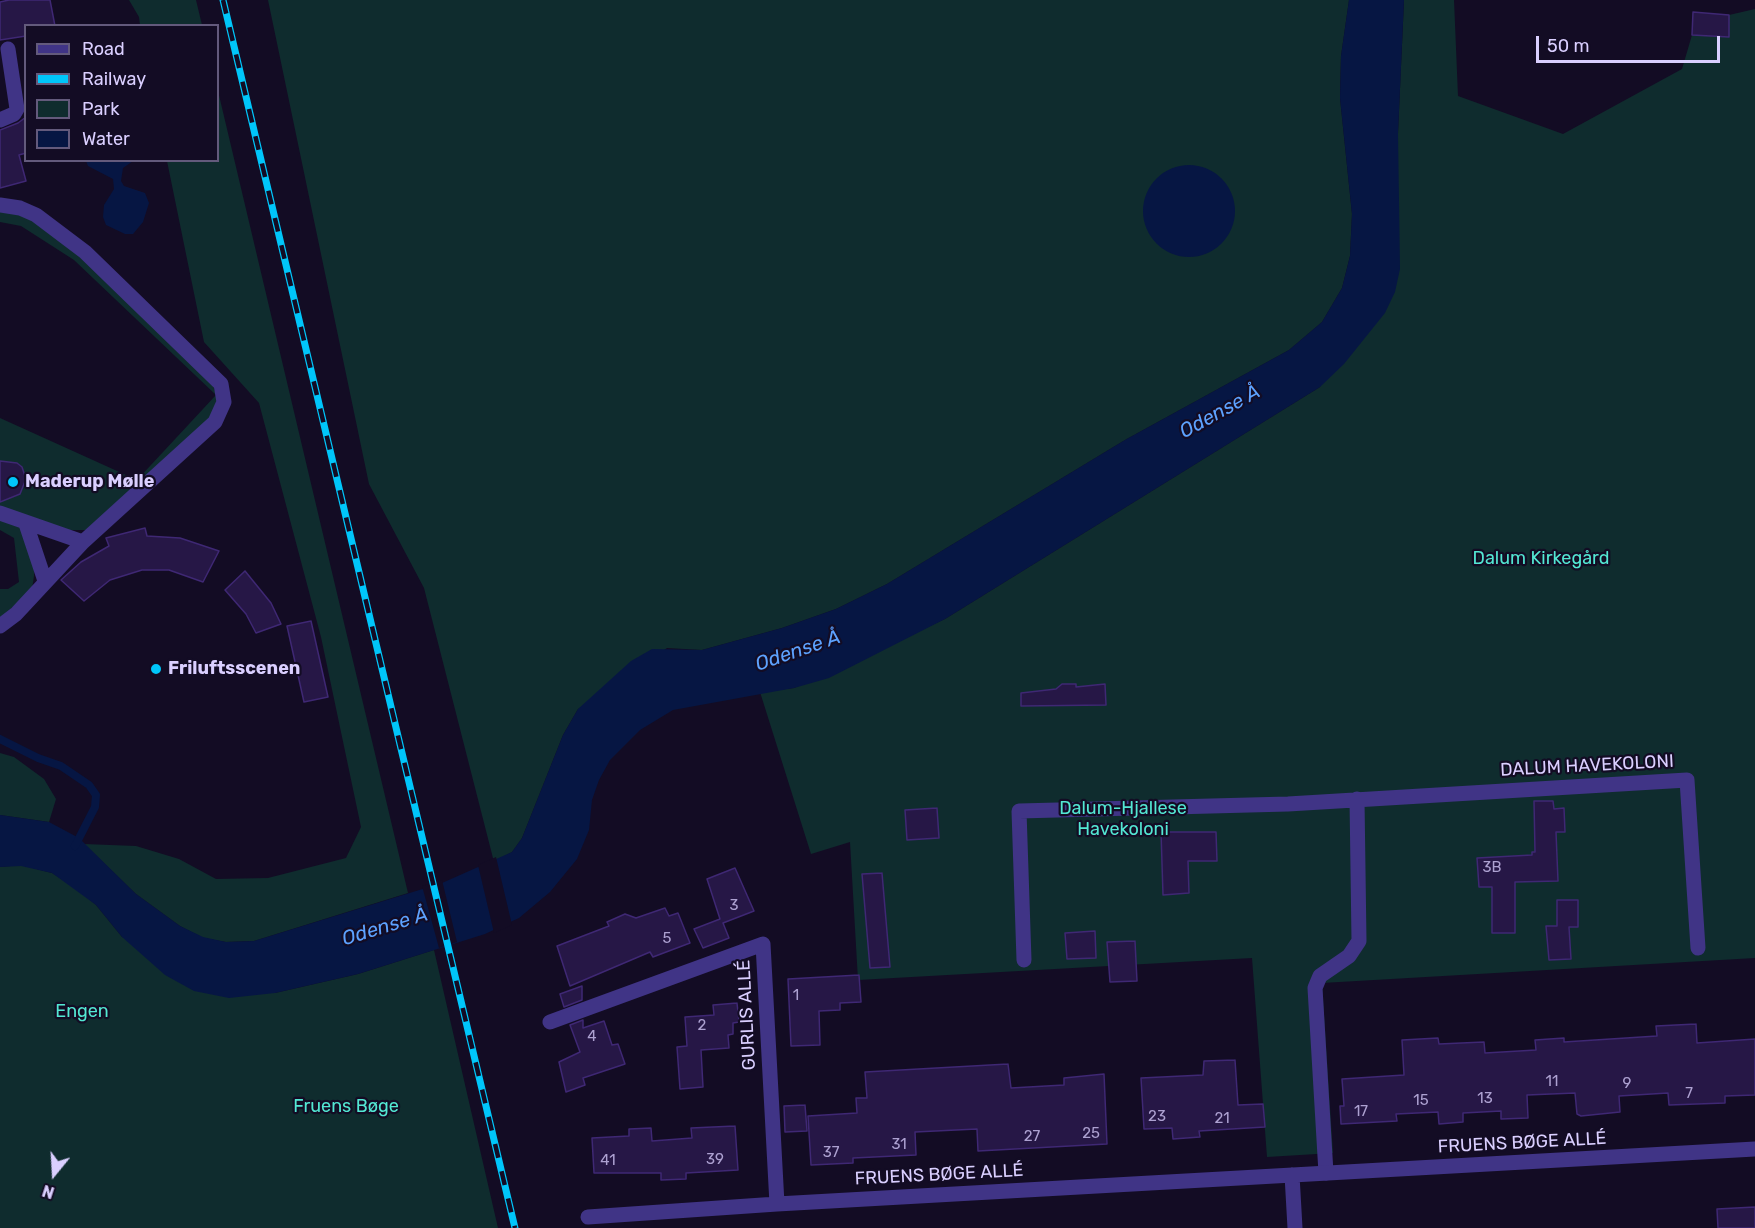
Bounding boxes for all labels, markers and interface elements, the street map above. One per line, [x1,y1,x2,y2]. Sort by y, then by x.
legend [24,24,219,162]
scale bar [1539,24,1724,62]
text: 50 m [1547,35,1590,57]
text: Road [82,38,125,60]
text: Railway [82,68,146,90]
text: Park [82,98,119,120]
text: Water [82,128,130,150]
water label: Odense Å [1175,380,1265,444]
place label: Maderup Mølle [25,471,154,493]
marker: Maderup Mølle [6,475,20,489]
park label: Dalum Kirkegård [1473,548,1609,570]
water label: Odense Å [752,625,844,677]
place label: Friluftsscenen [168,658,300,680]
marker: Friluftsscenen [149,662,163,676]
street label: DALUM HAVEKOLONI [1500,751,1674,781]
park label: Dalum-Hjallese Havekoloni [1059,798,1187,840]
house number: 3B [1482,859,1502,877]
house number: 3 [729,897,739,915]
water label: Odense Å [339,903,431,951]
house number: 5 [663,930,671,948]
street label: GURLIS ALLÉ [733,959,761,1071]
house number: 1 [793,987,799,1005]
park label: Engen [55,1001,109,1023]
house number: 2 [698,1017,706,1035]
house number: 4 [587,1028,597,1046]
house number: 11 [1546,1073,1558,1091]
house number: 9 [1623,1075,1631,1093]
house number: 7 [1685,1085,1693,1103]
house number: 13 [1477,1090,1493,1108]
house number: 15 [1413,1092,1429,1110]
park label: Fruens Bøge [293,1096,399,1118]
house number: 17 [1354,1103,1368,1121]
house number: 23 [1148,1108,1166,1126]
house number: 21 [1214,1110,1230,1128]
house number: 25 [1082,1125,1100,1143]
house number: 27 [1024,1128,1040,1146]
street label: FRUENS BØGE ALLÉ [1437,1128,1607,1158]
house number: 31 [891,1136,907,1154]
north arrow [24,1144,84,1204]
house number: 37 [823,1144,839,1162]
house number: 39 [706,1151,724,1169]
house number: 41 [600,1152,616,1170]
street label: FRUENS BØGE ALLÉ [854,1160,1024,1190]
text: N [40,1181,57,1202]

